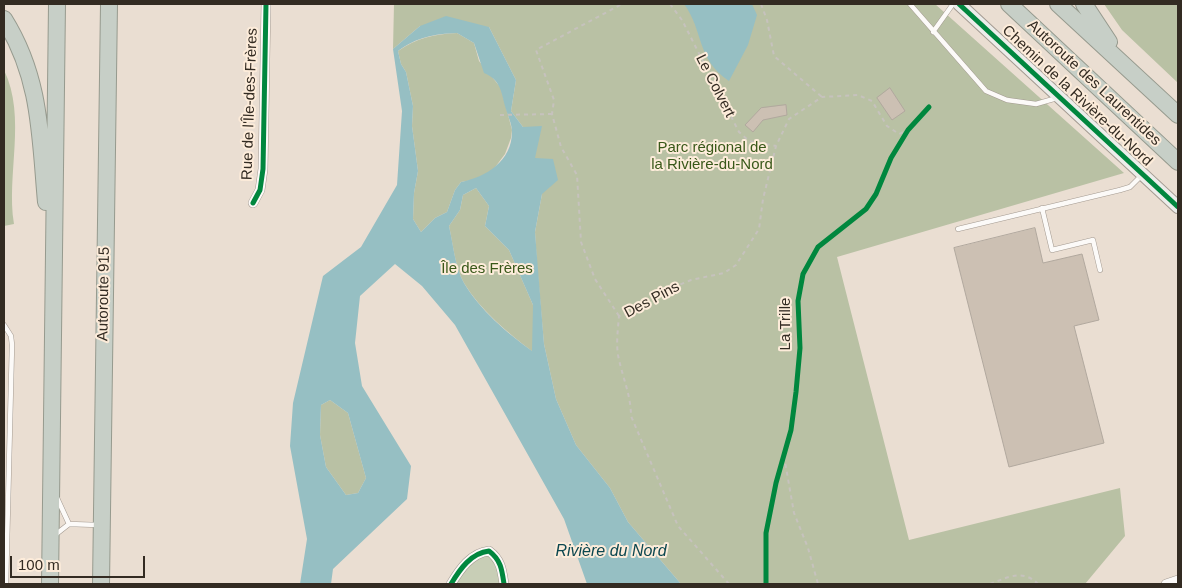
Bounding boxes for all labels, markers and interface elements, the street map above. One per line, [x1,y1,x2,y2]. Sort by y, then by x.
street label: Autoroute des Laurentides [1024,16,1164,150]
street label: Chemin de la Rivière-du-Nord [998,22,1156,170]
street label: Rue de l'Île-des-Frères [238,28,262,180]
street label: Le Colvert [691,51,739,121]
park label: Parc régional de la Rivière-du-Nord [651,139,773,174]
street label: Autoroute 915 [94,247,114,341]
park label: Île des Frères [441,260,533,278]
street label: Des Pins [621,278,683,322]
street label: La Trille [777,298,795,350]
water label: Rivière du Nord [555,542,667,562]
scale bar [12,546,148,578]
text: 100 m [18,556,60,573]

